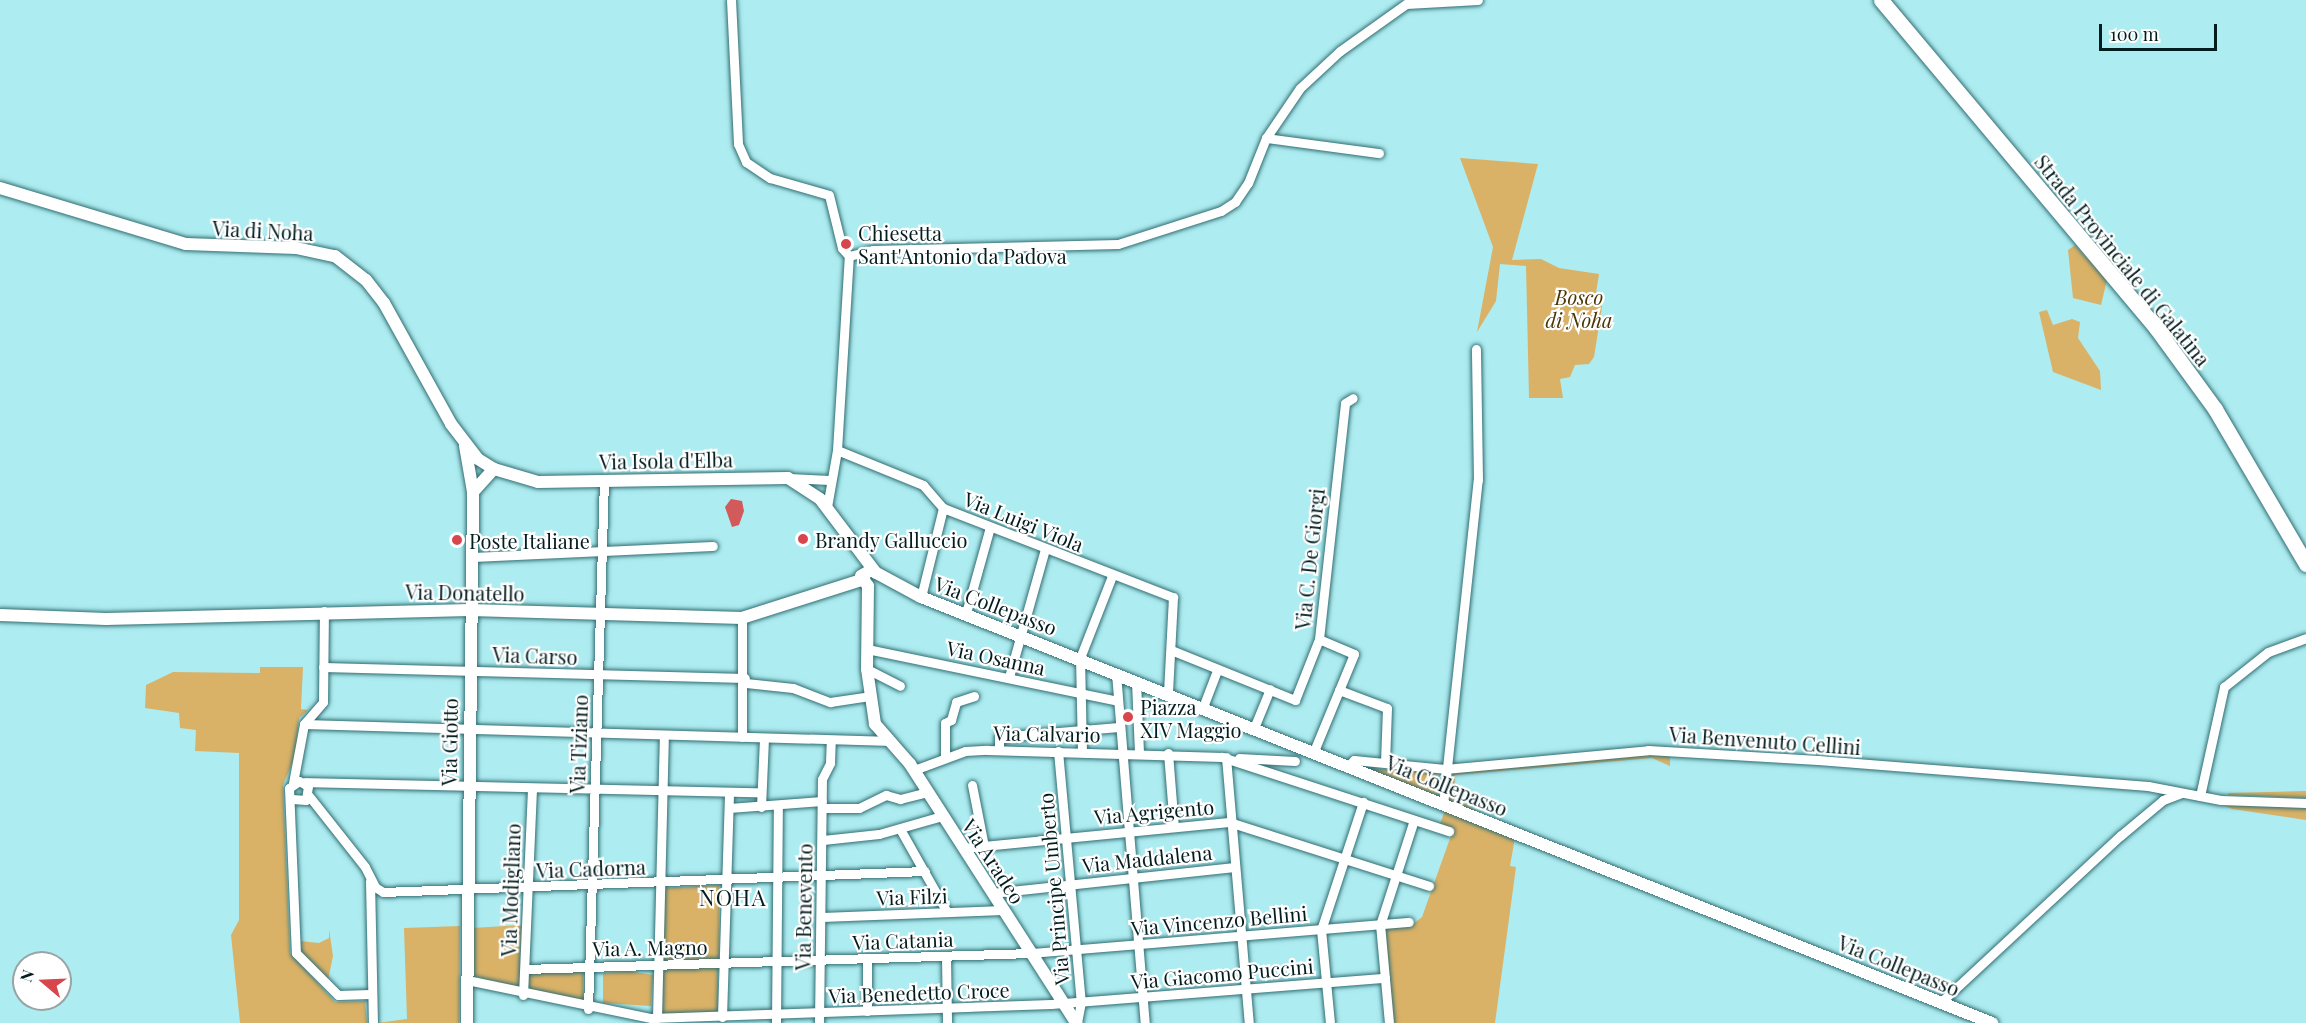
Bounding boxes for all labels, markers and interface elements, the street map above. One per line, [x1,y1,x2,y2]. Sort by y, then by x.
scale bar [2102,12,2220,50]
text: 100 m [2110,22,2159,46]
street label: Strada Provinciale di Galatina [2030,149,2216,371]
street label: Via di Noha [212,215,314,245]
place label: Chiesetta Sant'Antonio da Padova [858,220,1067,267]
marker: Chiesetta Sant'Antonio da Padova [839,237,853,251]
park label: Bosco di Noha [1545,284,1613,331]
street label: Via Isola d'Elba [599,447,733,473]
street label: Via Luigi Viola [960,486,1088,556]
street label: Via C. De Giorgi [1290,487,1328,631]
place label: Brandy Galluccio [815,527,968,551]
place label: Poste Italiane [469,528,590,552]
marker: Brandy Galluccio [796,532,810,546]
marker: Poste Italiane [450,533,464,547]
street label: Via Collepasso [931,571,1061,639]
street label: Via Donatello [405,579,525,605]
street label: Via Osanna [944,635,1048,679]
street label: Via Carso [492,642,578,668]
street label: Via Tiziano [564,694,592,794]
place label: Piazza XIV Maggio [1140,694,1242,741]
street label: Via Giotto [436,698,462,786]
marker: Piazza XIV Maggio [1121,710,1135,724]
street label: Via Calvario [993,720,1101,746]
street label: Via Benvenuto Cellini [1668,721,1862,759]
street label: Via Collepasso [1383,750,1511,820]
street label: Via Principe Umberto [1033,792,1073,986]
street label: Via Agrigento [1093,794,1215,828]
street label: Via Aradeo [958,814,1030,908]
street label: Via Modigliano [496,823,524,957]
street label: Via Maddalena [1081,839,1213,877]
street label: Via Benevento [790,843,816,971]
street label: Via Cadorna [536,854,646,882]
street label: Via Filzi [876,883,948,909]
district label: NOHA [699,885,767,911]
street label: Via Vincenzo Bellini [1129,900,1309,940]
street label: Via Catania [852,926,954,954]
street label: Via Collepasso [1835,930,1963,1000]
street label: Via A. Magno [592,934,708,960]
north arrow [12,951,72,1011]
street label: Via Giacomo Puccini [1130,953,1314,993]
text: N [15,967,38,985]
street label: Via Benedetto Croce [828,977,1010,1007]

